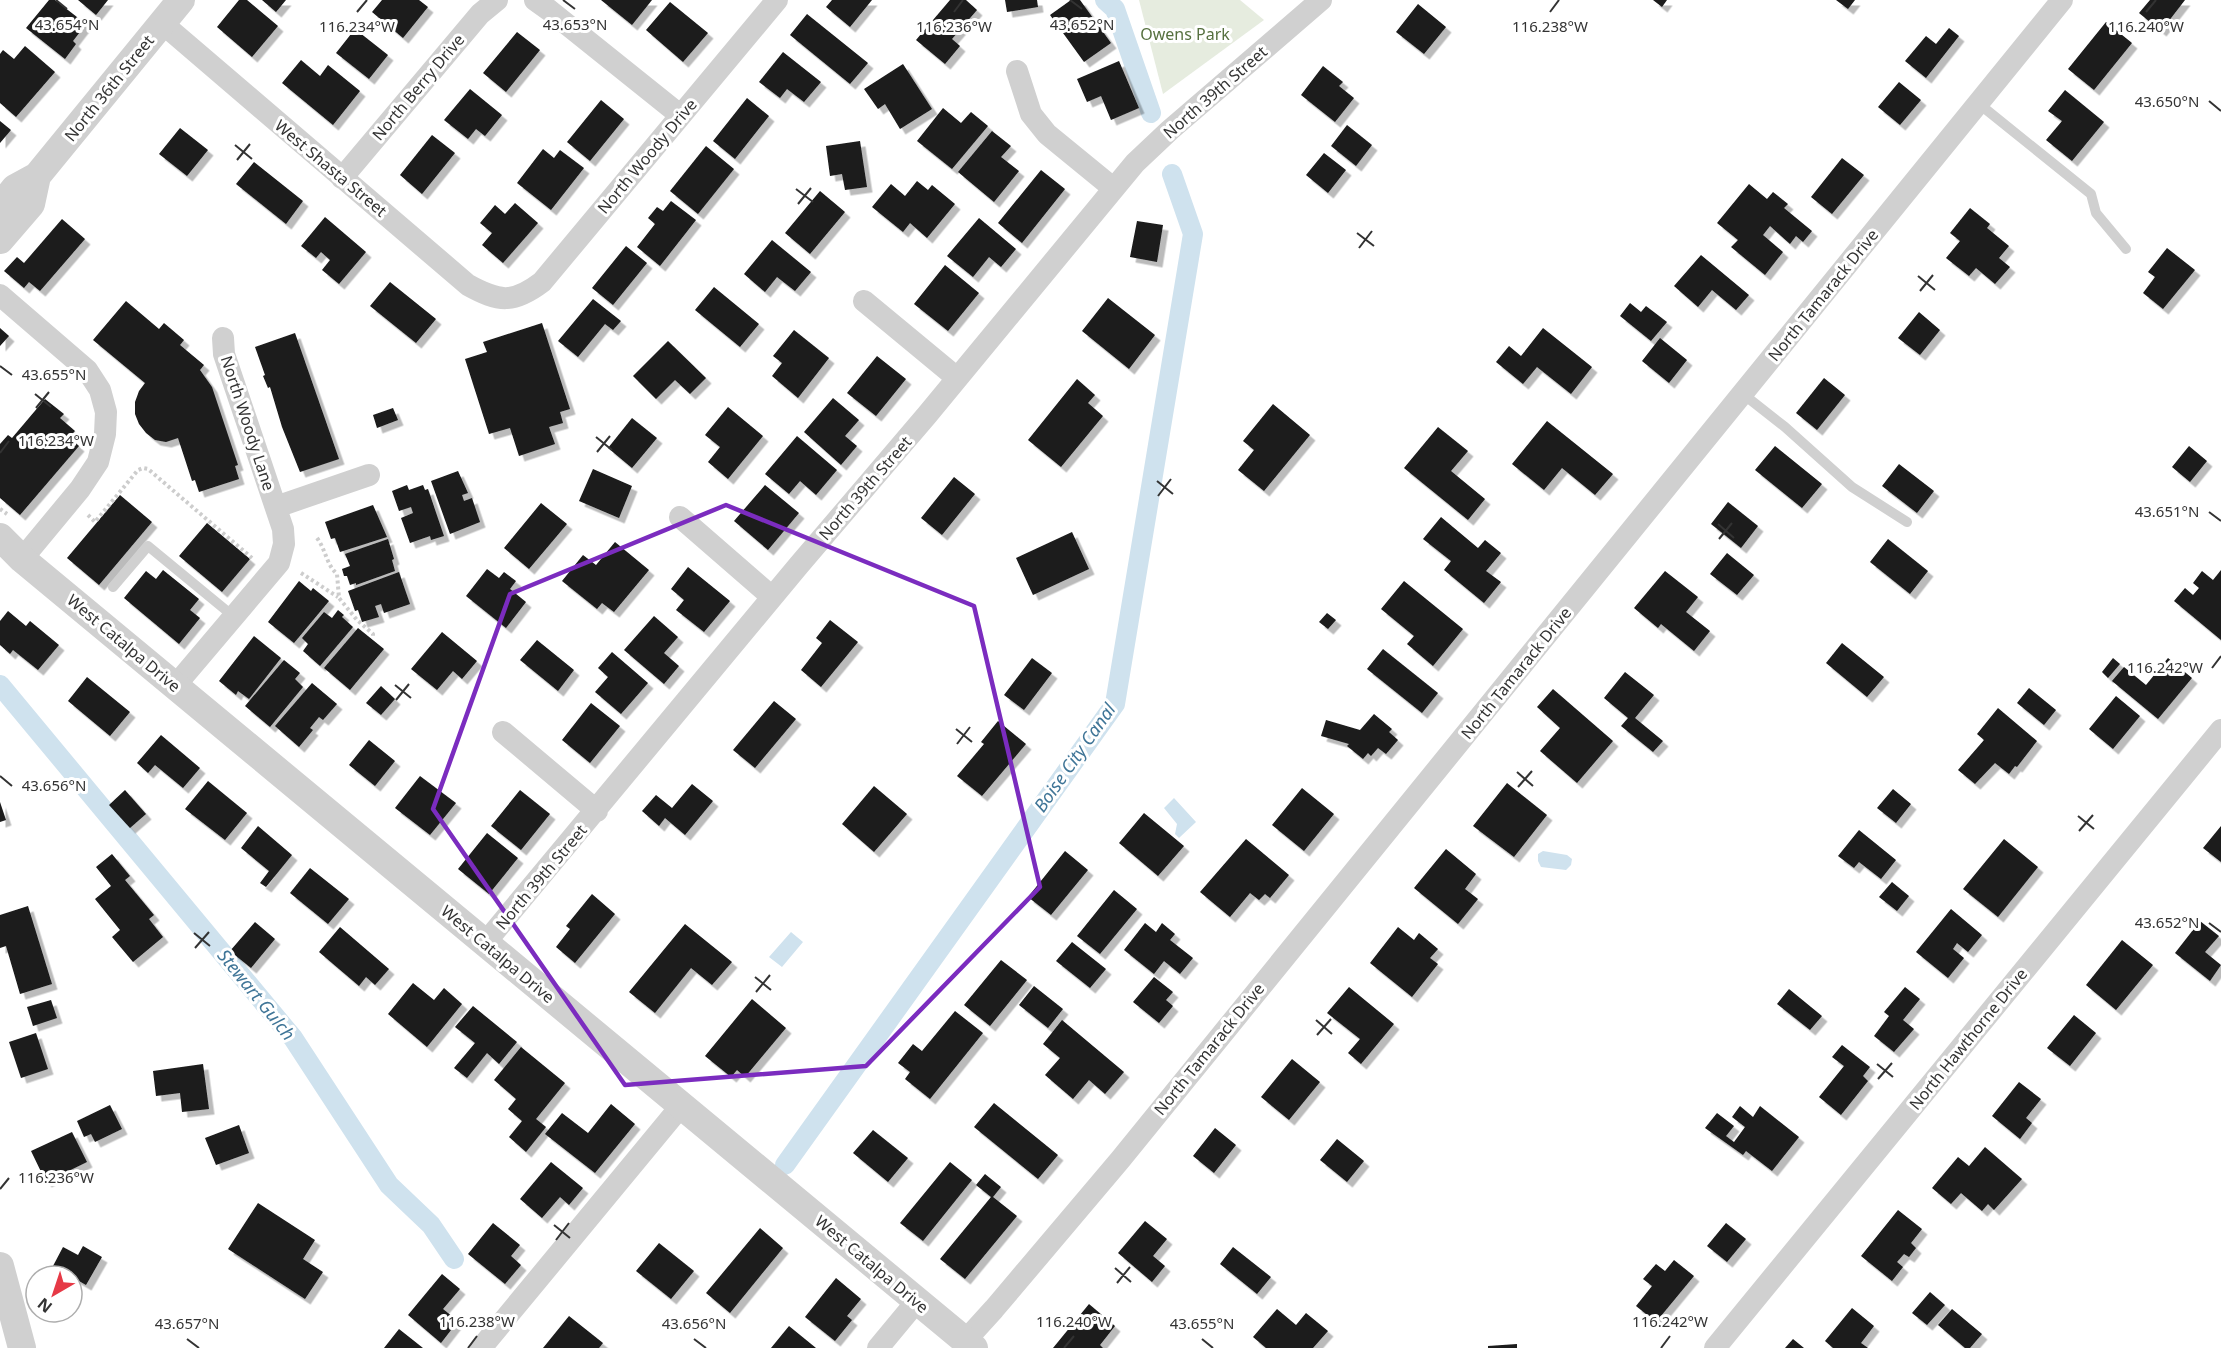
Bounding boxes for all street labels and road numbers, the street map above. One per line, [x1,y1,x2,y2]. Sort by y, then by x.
street label: North Berry Drive [367,29,469,145]
street label: North 36th Street [59,30,159,146]
street label: North 39th Street [1158,41,1272,143]
street label: North Woody Drive [592,94,702,218]
street label: West Shasta Street [270,115,392,222]
street label: North Tamarack Drive [1763,224,1883,366]
street label: North Woody Lane [216,353,280,493]
street label: North 39th Street [814,431,916,545]
street label: West Catalpa Drive [63,589,185,697]
street label: North Tamarack Drive [1456,602,1576,744]
street label: North 39th Street [490,820,592,934]
street label: West Catalpa Drive [437,900,559,1008]
street label: North Hawthorne Drive [1904,964,2032,1114]
street label: North Tamarack Drive [1149,978,1269,1120]
street label: West Catalpa Drive [811,1210,933,1318]

